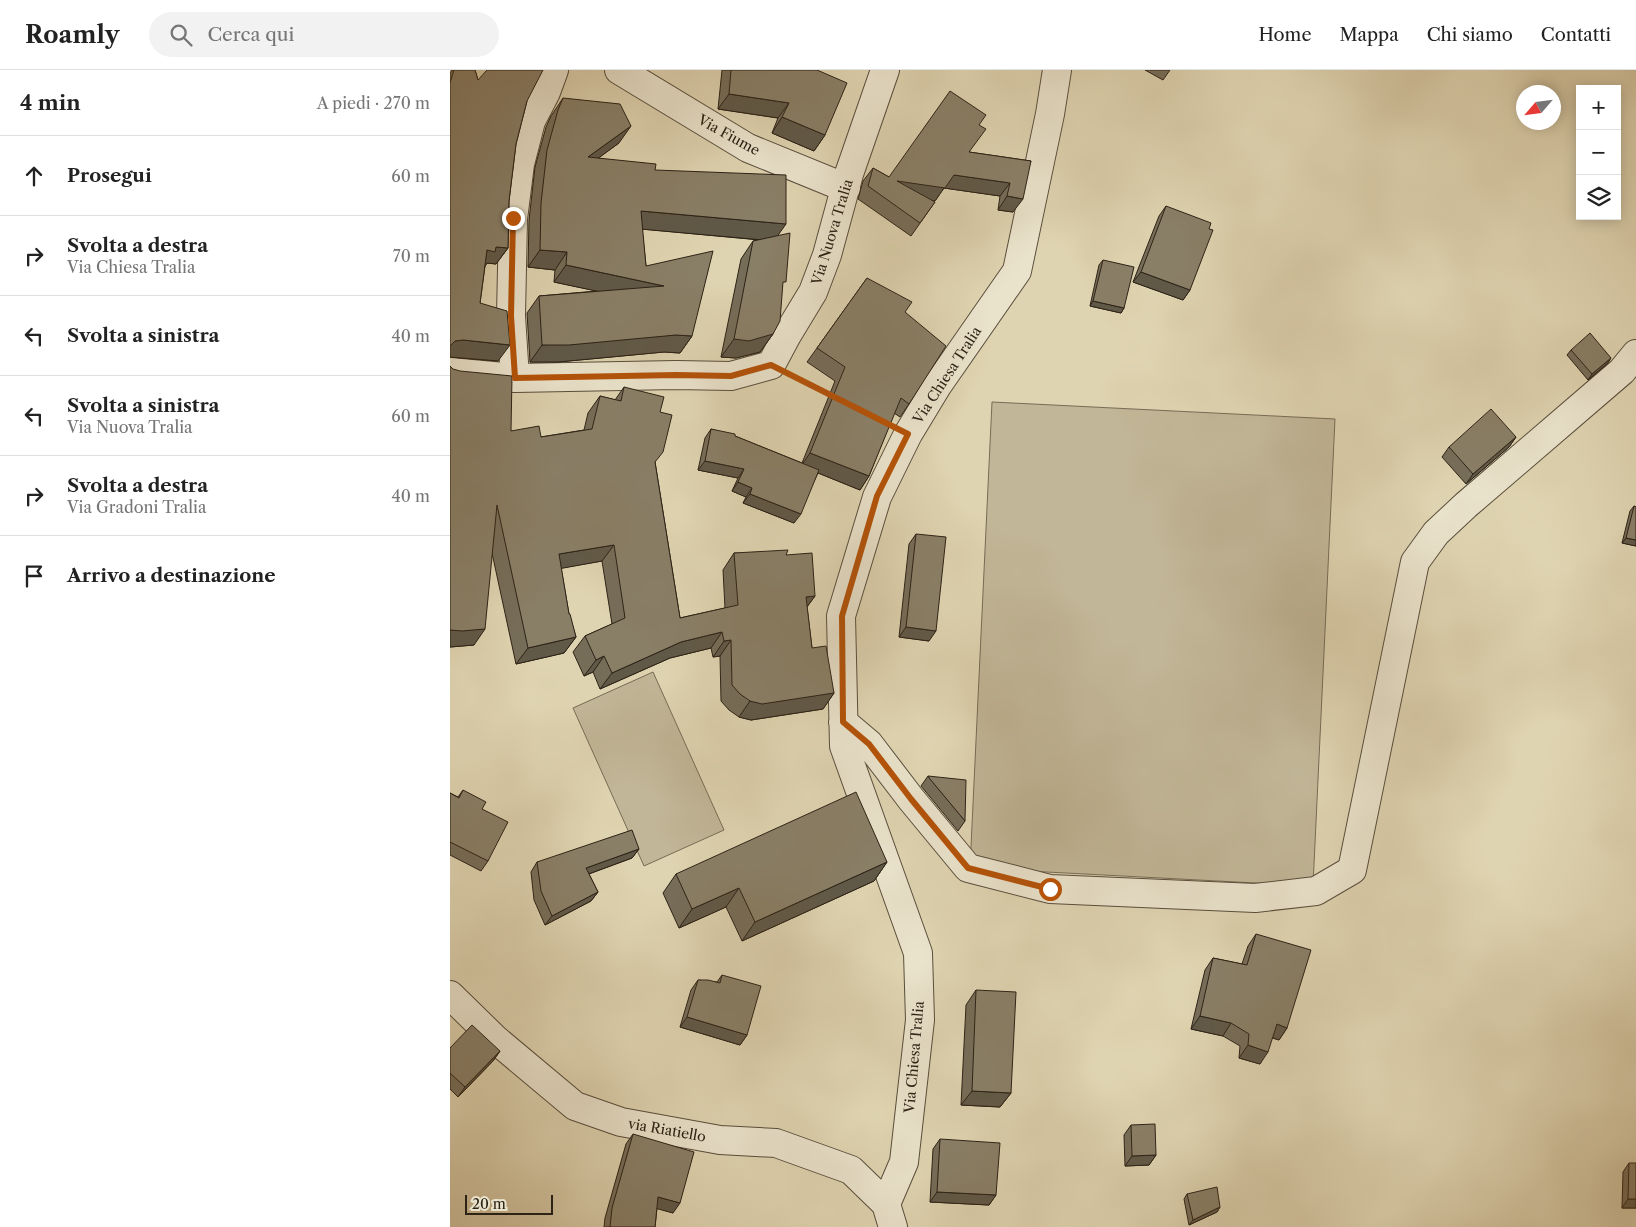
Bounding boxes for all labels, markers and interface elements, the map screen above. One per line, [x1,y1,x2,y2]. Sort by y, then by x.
search box [149,12,499,57]
text: Roamly [25,20,119,49]
icon: search [167,21,195,49]
text: Cerca qui [207,23,294,46]
text: Home [1259,24,1311,46]
text: Mappa [1339,24,1399,46]
text: Chi siamo [1427,24,1513,46]
text: Contatti [1541,24,1611,46]
north arrow [1516,85,1561,130]
map controls [1576,85,1621,220]
button: + [1576,85,1621,130]
text: 4 min [20,90,81,115]
text: A piedi · 270 m [317,93,430,113]
street label: Via Fiume [694,110,763,159]
button: − [1576,130,1621,175]
icon: ahead [20,162,48,190]
text: Prosegui [67,164,152,187]
text: 60 m [391,166,430,186]
button: layers [1576,175,1621,220]
street label: Via Nuova Tralia [807,176,857,288]
route end [502,207,525,230]
text: Svolta a destra [67,234,208,257]
icon: right [20,242,48,270]
text: 70 m [393,246,430,266]
text: Via Chiesa Tralia [67,257,195,277]
icon: left [20,322,48,350]
street label: Via Chiesa Tralia [908,322,985,428]
text: Svolta a sinistra [67,324,220,347]
text: 40 m [391,326,430,346]
text: Svolta a sinistra [67,394,220,417]
icon: left [20,402,48,430]
text: 60 m [391,406,430,426]
text: Via Nuova Tralia [67,417,192,437]
text: Svolta a destra [67,474,208,497]
icon: right [20,482,48,510]
text: 40 m [391,486,430,506]
text: Via Gradoni Tralia [67,497,206,517]
icon: arrive [20,562,48,590]
text: Arrivo a destinazione [67,564,276,587]
route start [1039,878,1062,901]
street label: Via Chiesa Tralia [900,1000,928,1115]
street label: via Riatiello [626,1114,707,1146]
scale bar [465,1192,552,1215]
text: 20 m [472,1195,506,1213]

